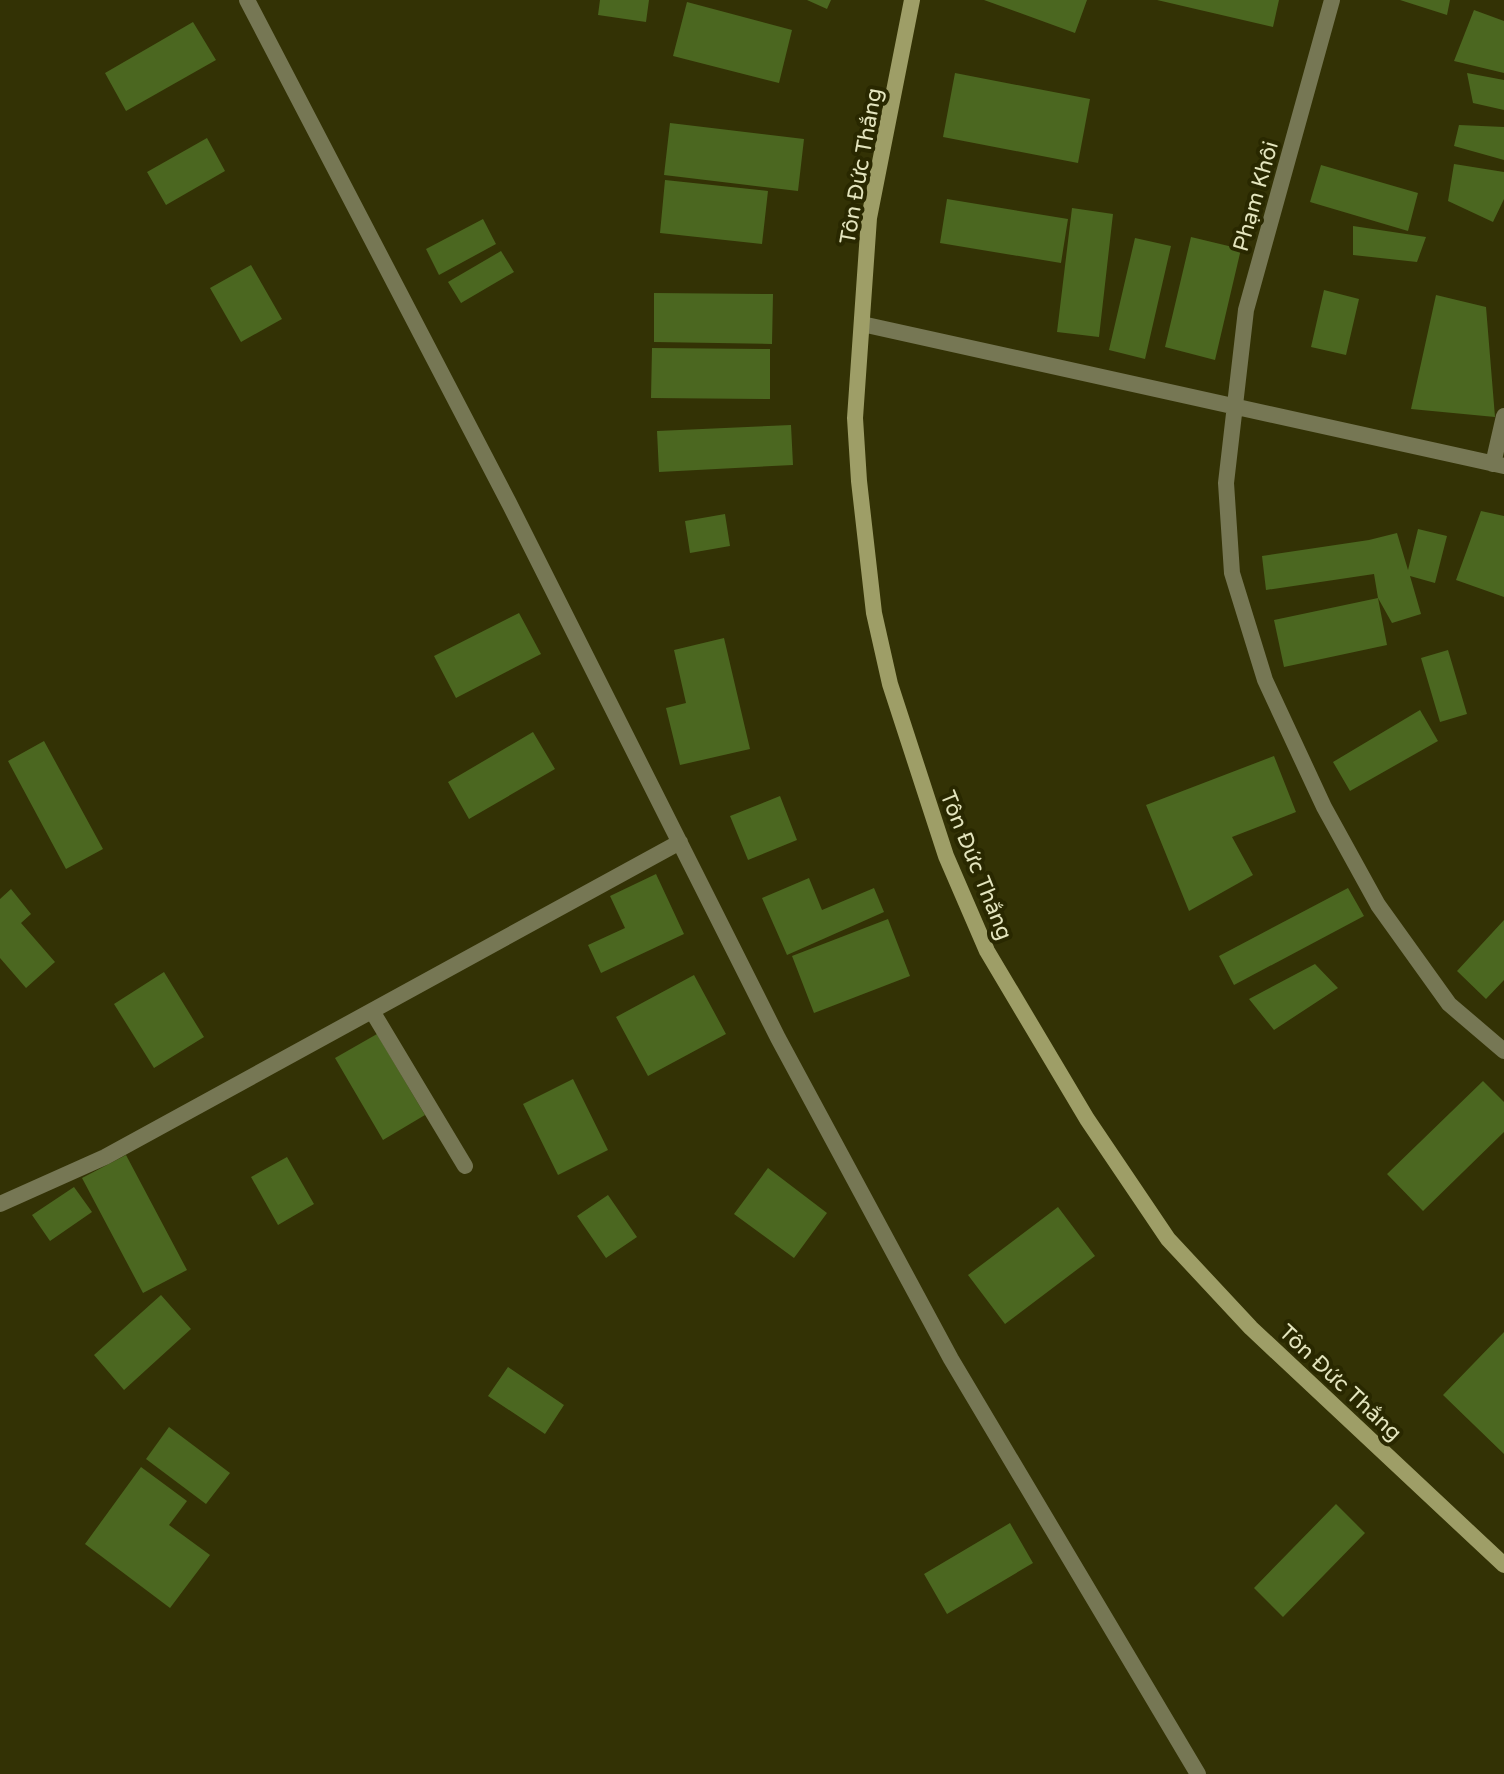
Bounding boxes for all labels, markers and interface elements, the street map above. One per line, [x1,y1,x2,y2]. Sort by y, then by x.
street label: Tôn Đức Thắng [834,86,888,246]
street label: Phạm Khôi [1228,138,1284,254]
street label: Tôn Đức Thắng [934,787,1018,944]
street label: Tôn Đức Thắng [1274,1319,1407,1446]

